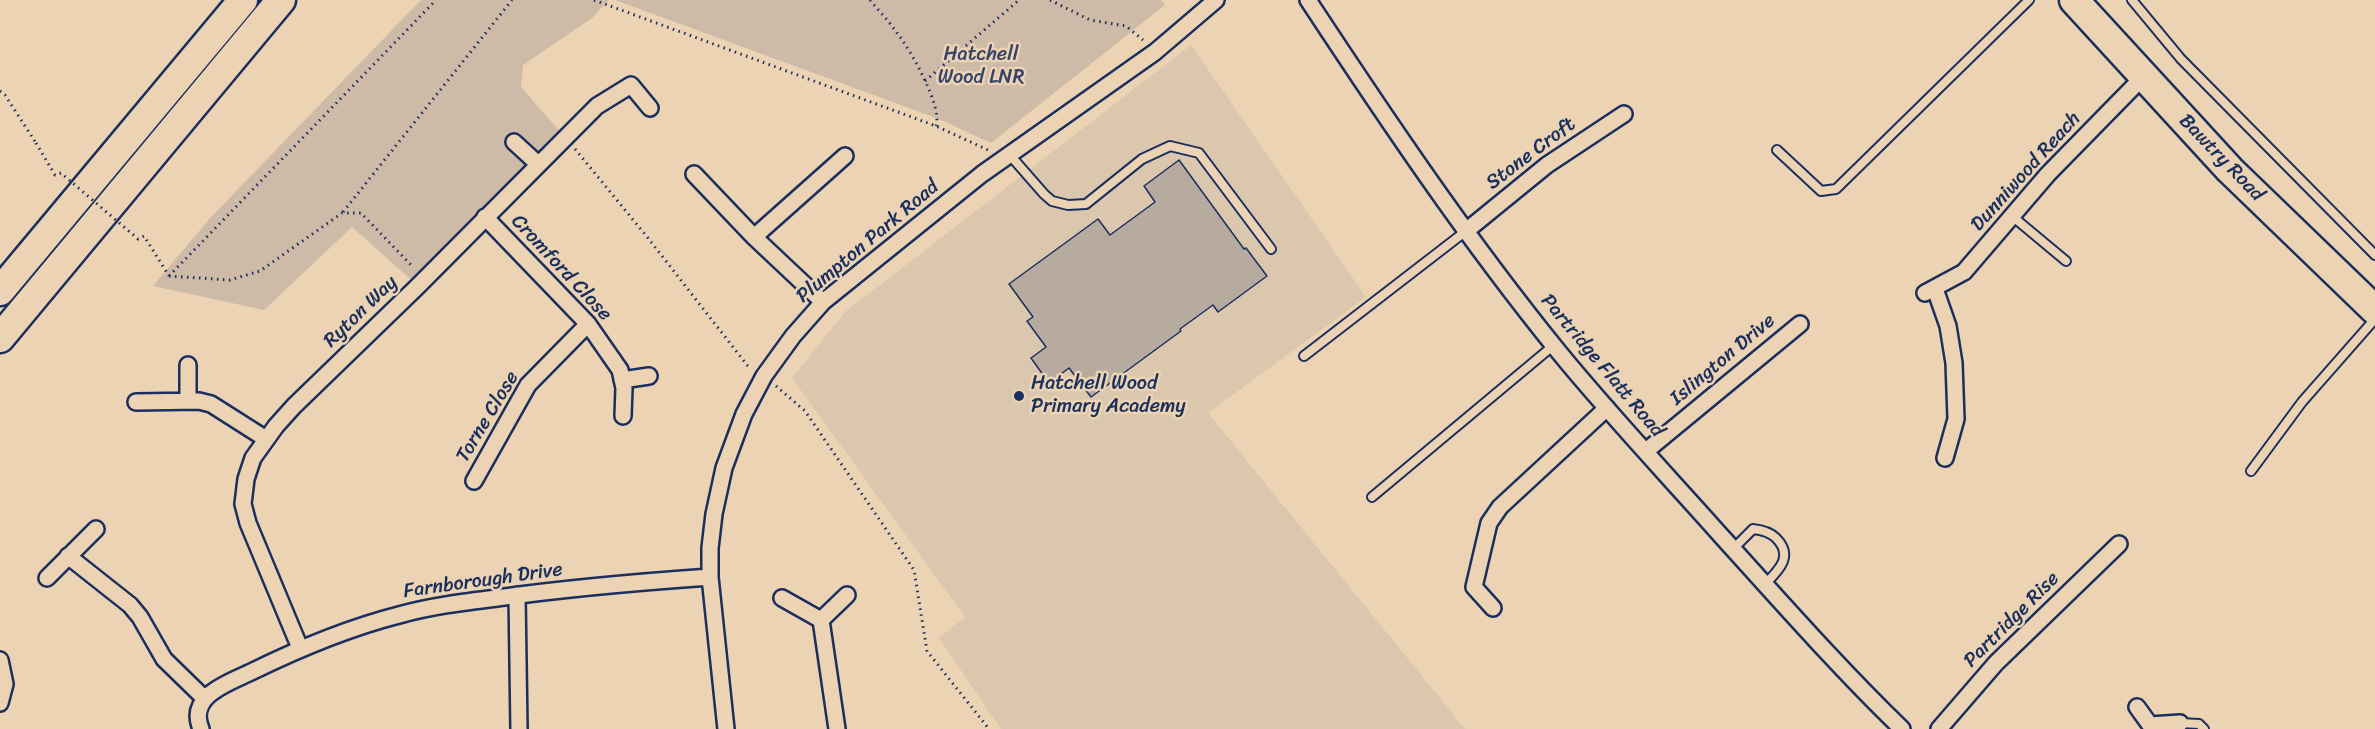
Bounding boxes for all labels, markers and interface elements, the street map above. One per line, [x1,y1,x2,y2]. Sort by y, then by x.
park label: Hatchell Wood LNR [938,43,1024,90]
street label: Dunniwood Reach [1966,107,2086,237]
street label: Bawtry Road [2174,109,2268,207]
street label: Stone Croft [1482,113,1580,195]
street label: Plumpton Park Road [792,175,944,309]
street label: Cromford Close [506,210,616,326]
street label: Ryton Way [319,271,403,353]
street label: Partridge Flatt Road [1535,290,1669,442]
street label: Islington Drive [1666,309,1780,411]
street label: Torne Close [452,367,524,467]
place label: Hatchell Wood Primary Academy [1031,372,1186,419]
marker: Hatchell Wood Primary Academy [1012,389,1026,403]
street label: Farnborough Drive [402,558,564,604]
street label: Partridge Rise [1959,567,2065,673]

